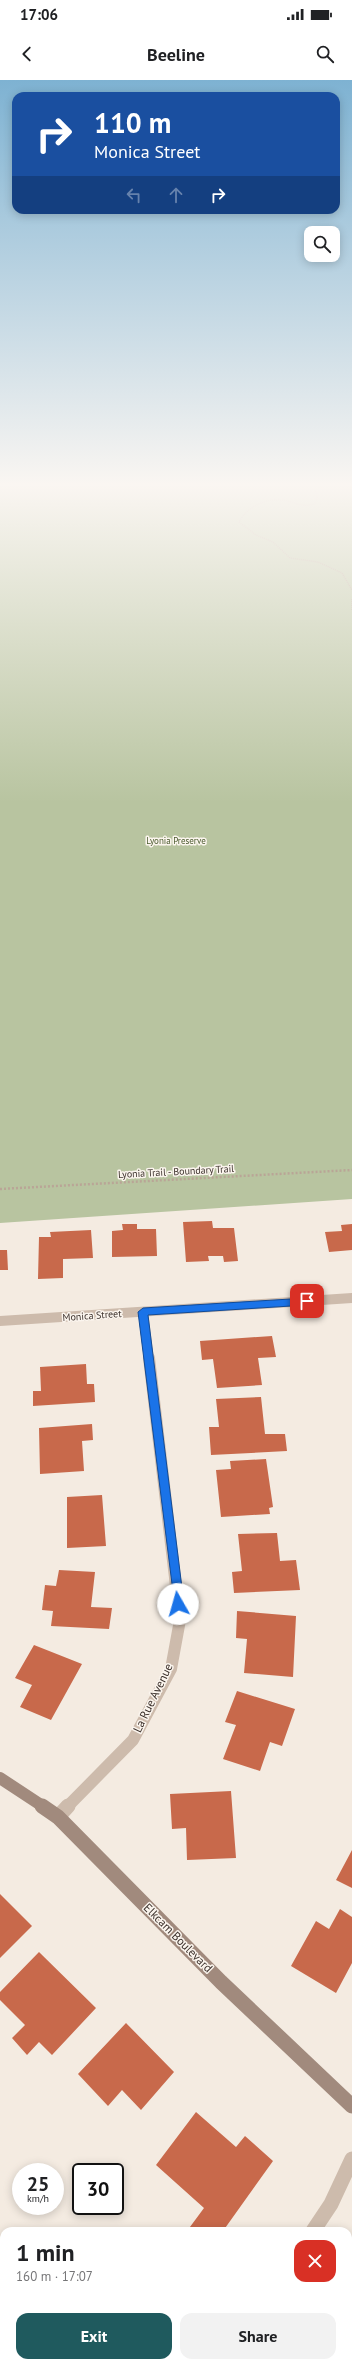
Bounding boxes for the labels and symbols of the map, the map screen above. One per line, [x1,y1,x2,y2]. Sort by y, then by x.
park label: Lyonia Preserve [146,835,206,846]
street label: Lyonia Trail - Boundary Trail [118,1162,235,1181]
pin [290,1284,324,1318]
street label: Monica Street [62,1307,123,1324]
position arrow [157,1583,199,1625]
street label: La Rue Avenue [129,1661,176,1735]
street label: Elkcam Boulevard [141,1900,216,1975]
speed limit sign: 30 [72,2163,124,2215]

